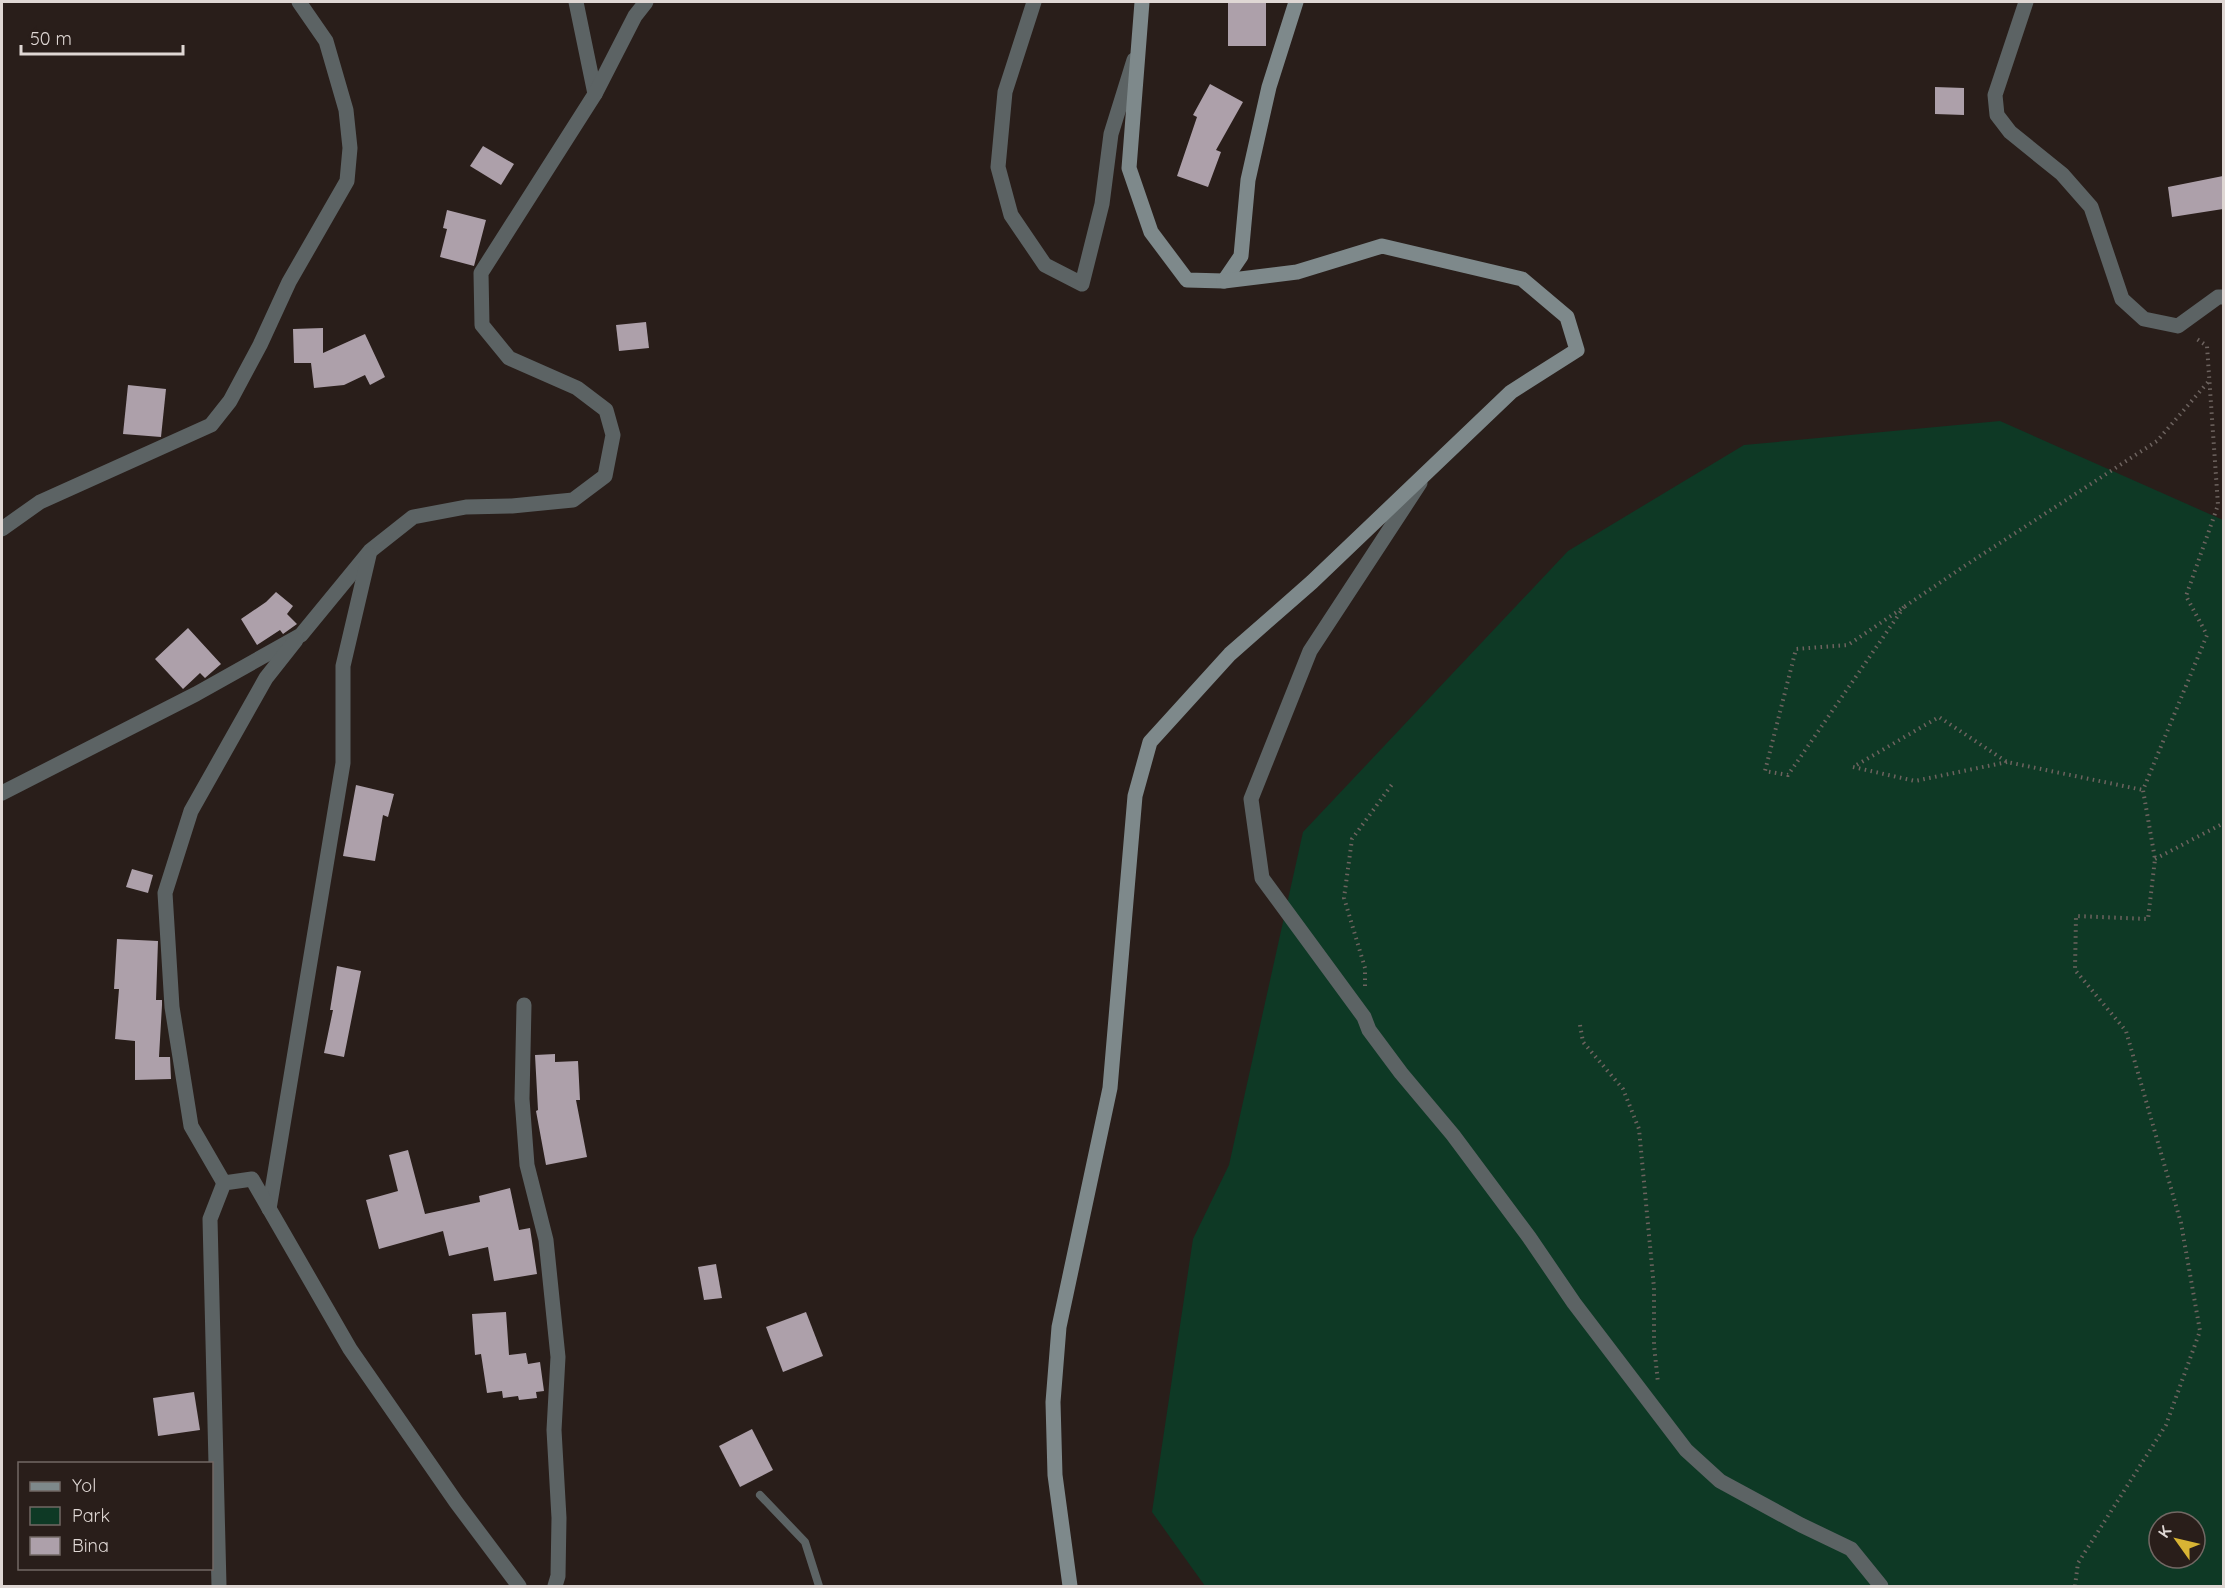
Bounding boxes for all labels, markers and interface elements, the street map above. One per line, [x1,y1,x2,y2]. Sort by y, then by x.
scale bar [21,18,183,56]
text: 50 m [30,27,72,50]
legend [18,1462,213,1570]
text: Yol [72,1474,96,1497]
text: Park [72,1504,110,1527]
north arrow [2147,1510,2207,1570]
text: K [2153,1522,2176,1542]
text: Bina [72,1534,109,1557]

